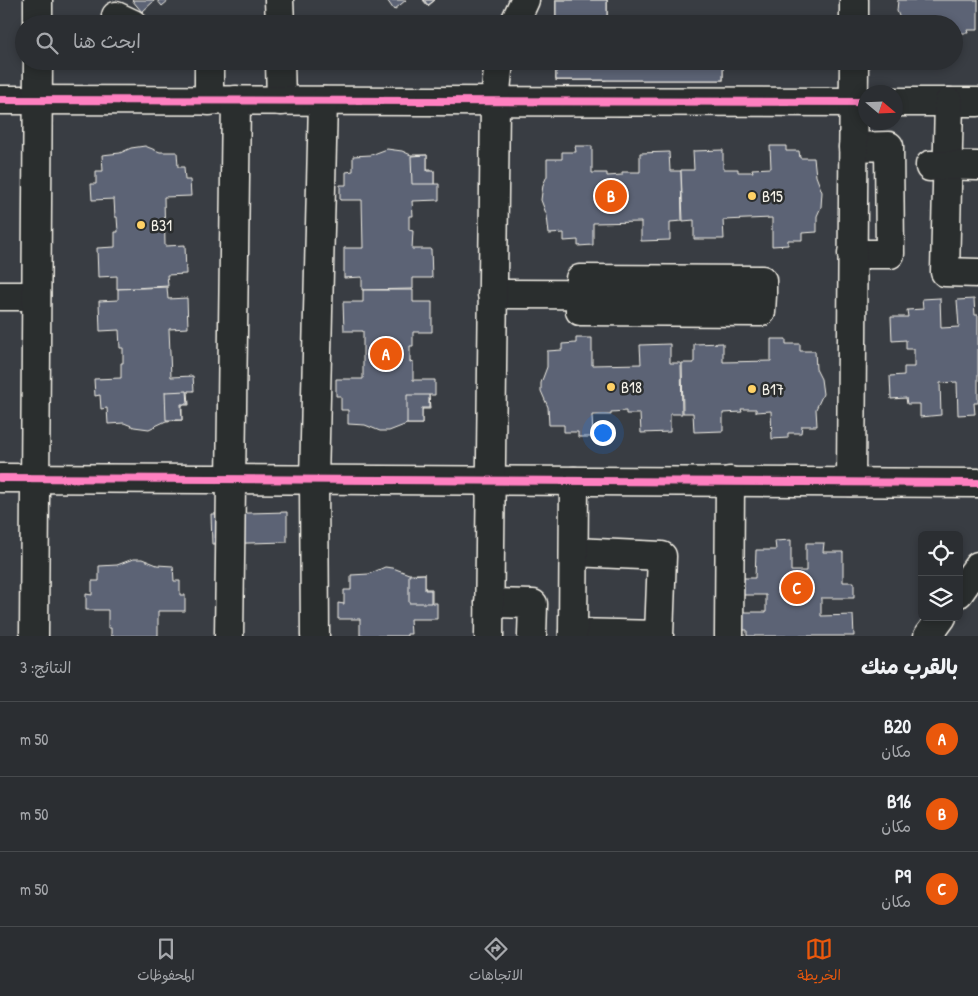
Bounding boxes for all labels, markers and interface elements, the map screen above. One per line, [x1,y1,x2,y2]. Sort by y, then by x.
search box [15,15,963,70]
text: ابحث هنا [73,28,141,54]
icon: search [33,29,61,57]
north arrow [858,85,903,130]
pin: B [595,177,627,215]
place label: B15 [762,185,783,207]
marker: B15 [746,190,758,202]
place label: B31 [151,214,172,236]
marker: B31 [135,219,147,231]
pin: A [370,335,402,373]
place label: B18 [621,376,642,398]
place label: B17 [762,378,784,400]
marker: B18 [605,381,617,393]
marker: B17 [746,383,758,395]
your location [590,420,616,446]
map controls [918,531,963,621]
button: locate [918,531,963,576]
pin: C [781,569,813,607]
button: layers [918,576,963,621]
text: بالقرب منك [861,652,958,681]
text: النتائج: 3 [20,656,71,678]
text: B20 [884,713,911,739]
text: 50 m [20,728,49,750]
text: A [938,728,946,750]
text: مكان [881,740,911,762]
text: B16 [887,788,911,814]
text: 50 m [20,803,49,825]
text: B [938,803,946,825]
text: مكان [881,815,911,837]
text: P9 [895,863,911,889]
text: 50 m [20,878,49,900]
text: C [938,878,946,900]
text: مكان [881,890,911,912]
tab: المحفوظات [137,935,195,988]
tab: الاتجاهات [469,935,523,988]
tab: الخريطة [797,935,841,988]

